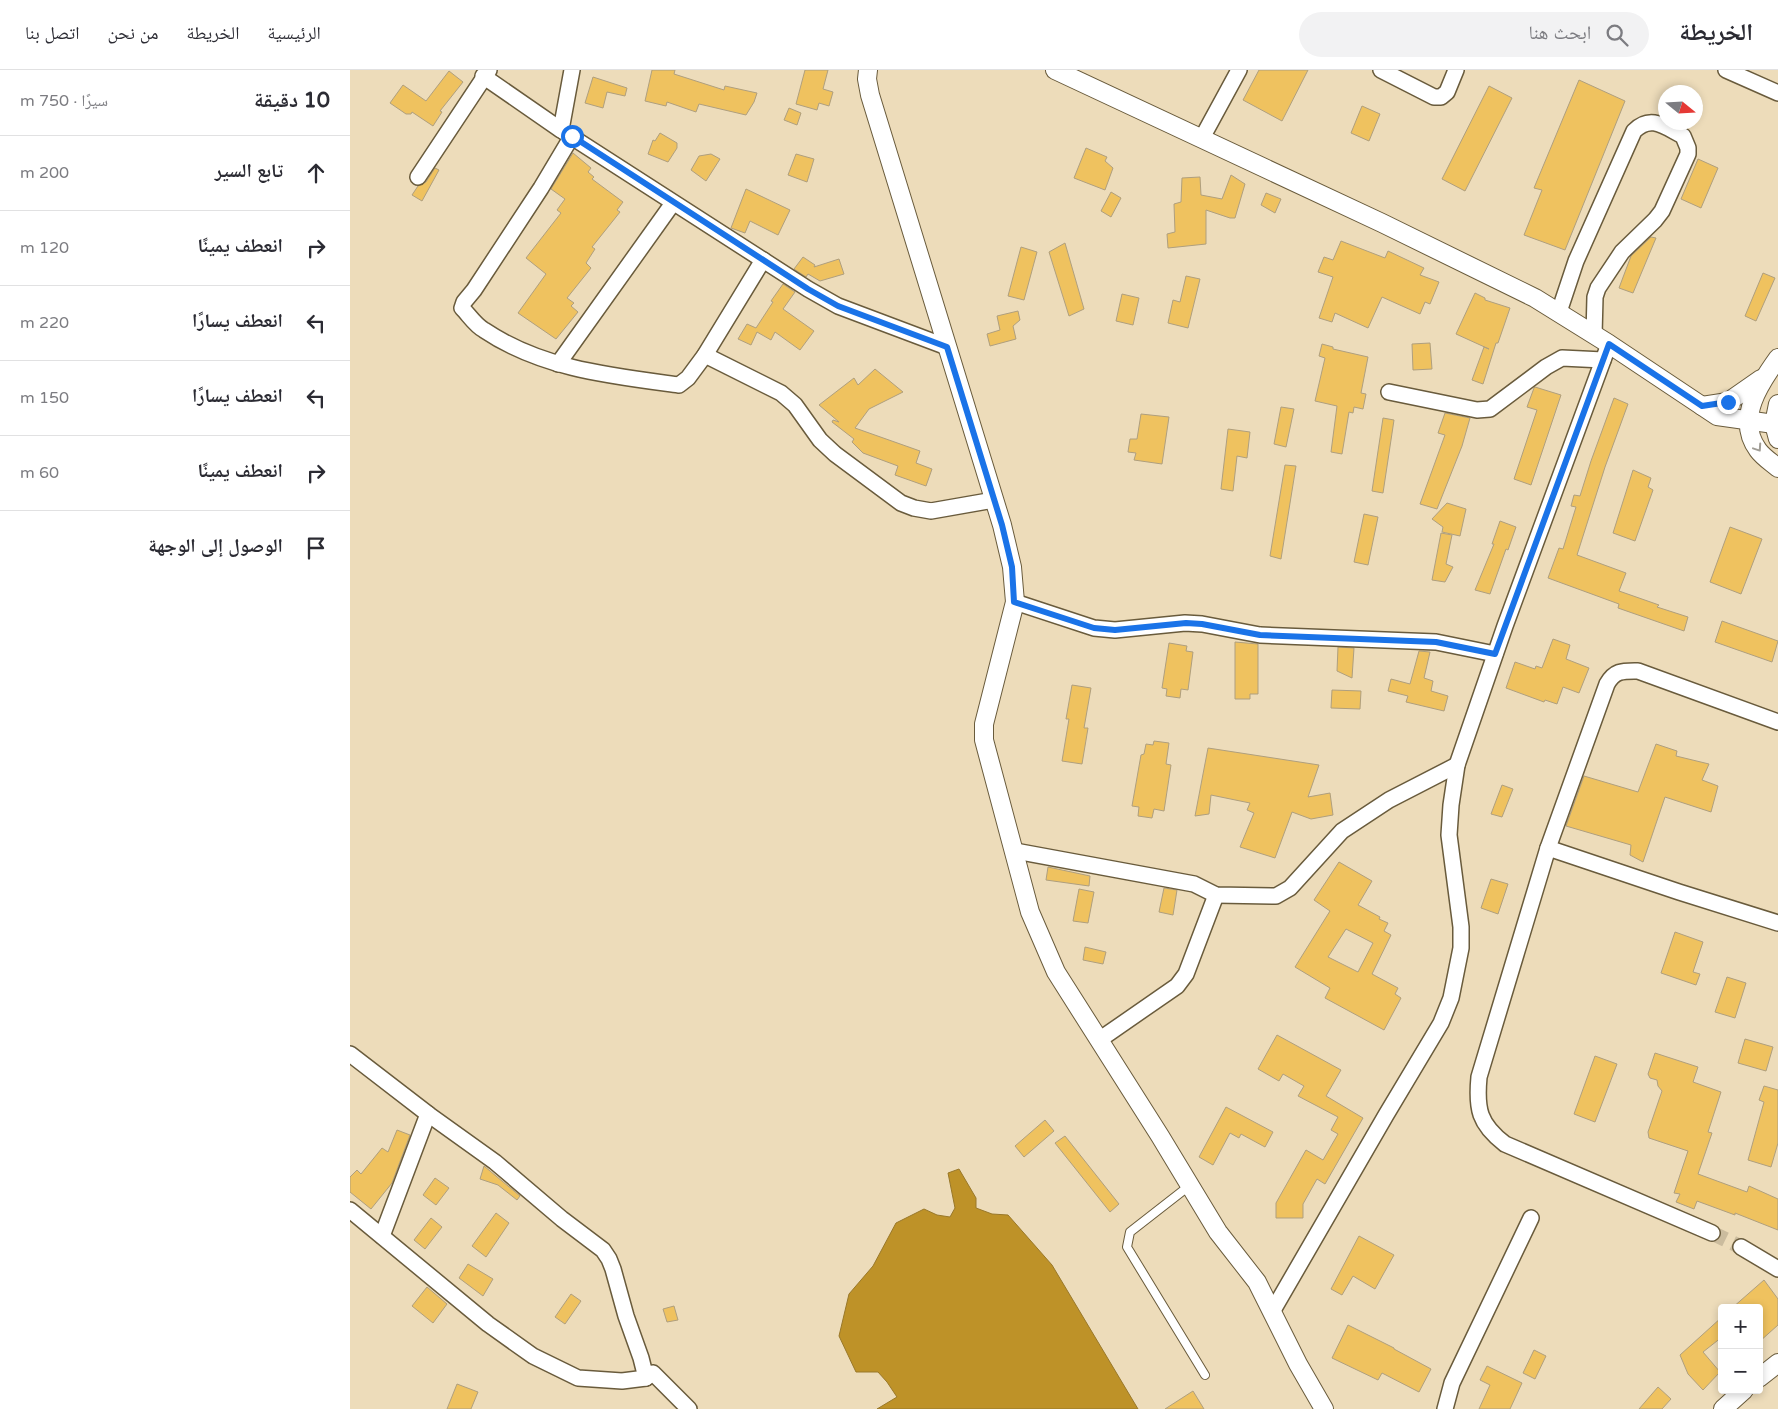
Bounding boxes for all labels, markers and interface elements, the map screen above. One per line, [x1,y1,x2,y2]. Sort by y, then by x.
search box [1299,12,1649,57]
text: الخريطة [1679,18,1753,47]
icon: search [1603,21,1631,49]
text: اتصل بنا [25,22,80,44]
text: من نحن [108,22,158,44]
text: الخريطة [186,22,239,44]
text: الرئيسية [267,22,321,44]
text: ابحث هنا [1528,22,1591,44]
north arrow [1658,85,1703,130]
text: 10 دقيقة [254,88,330,113]
text: سيرًا · 750 m [20,91,108,111]
route start [561,125,584,148]
icon: ahead [302,159,330,187]
text: تابع السير [215,160,283,182]
text: 200 m [20,163,69,183]
icon: right [302,234,330,262]
text: انعطف يمينًا [197,235,283,257]
text: 120 m [20,238,69,258]
icon: left [302,309,330,337]
text: انعطف يسارًا [192,310,283,332]
text: 220 m [20,313,69,333]
icon: left [302,384,330,412]
text: انعطف يسارًا [192,385,283,407]
text: 150 m [20,388,69,408]
route end [1717,391,1740,414]
one-way arrow [1751,443,1761,452]
icon: right [302,459,330,487]
text: انعطف يمينًا [197,460,283,482]
text: 60 m [20,463,59,483]
icon: arrive [302,534,330,562]
text: الوصول إلى الوجهة [148,535,283,557]
map controls [1718,1304,1763,1394]
button: + [1718,1304,1763,1349]
button: − [1718,1349,1763,1394]

